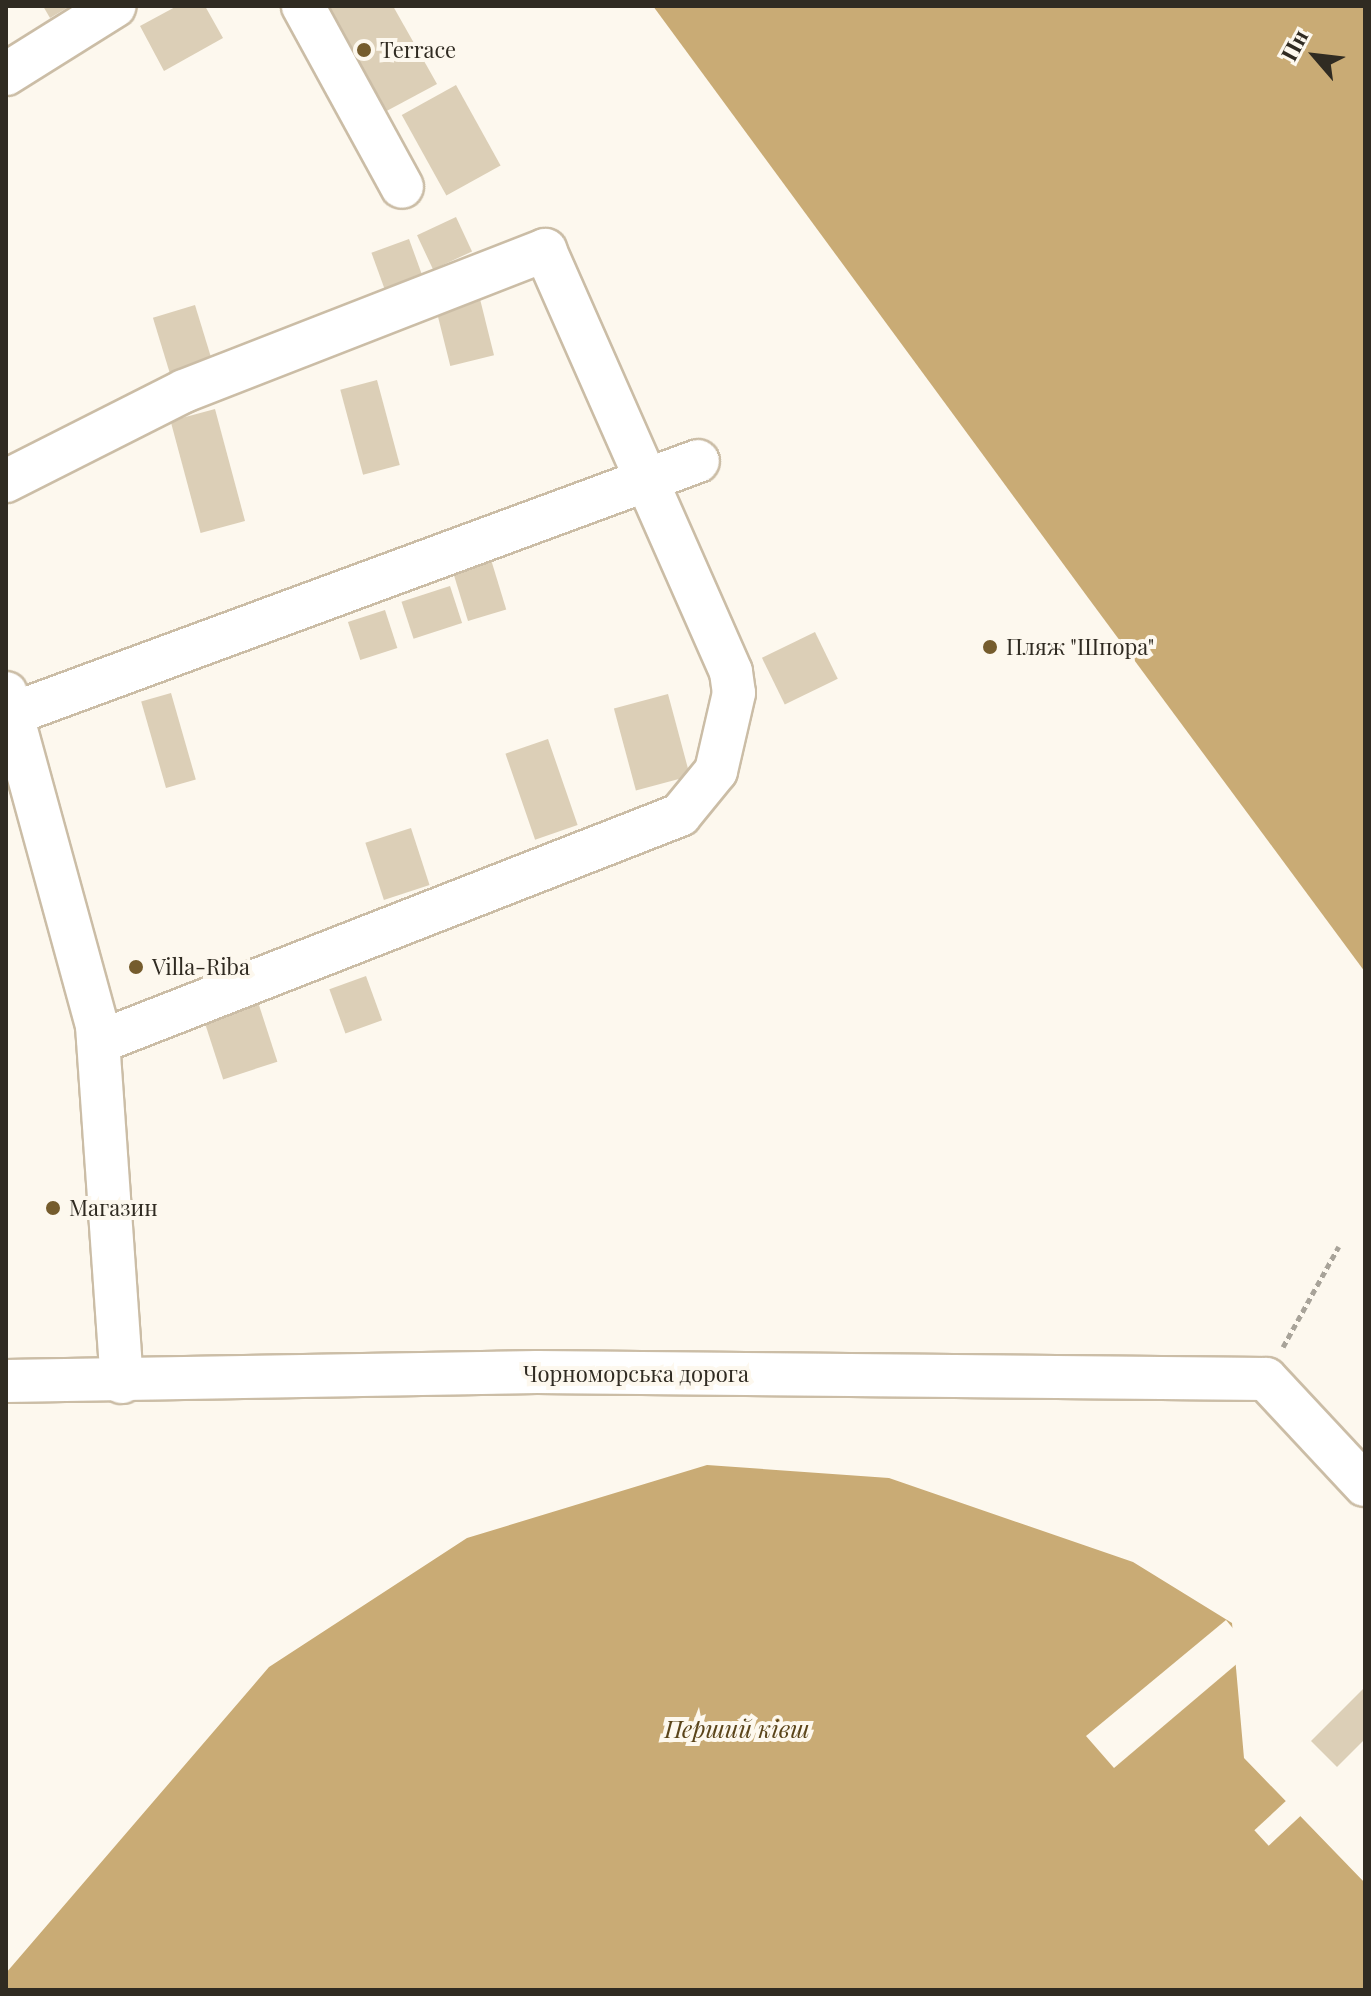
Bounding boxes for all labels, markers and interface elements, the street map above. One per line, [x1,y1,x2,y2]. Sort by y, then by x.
north arrow [1275,16,1355,96]
text: Пн [1273,24,1314,66]
place label: Terrace [380,37,456,63]
marker: Terrace [355,41,373,59]
place label: Пляж "Шпора" [1006,634,1155,660]
marker: Пляж "Шпора" [981,638,999,656]
place label: Villa-Riba [152,954,250,980]
marker: Villa-Riba [127,958,145,976]
place label: Магазин [69,1195,158,1221]
marker: Магазин [44,1199,62,1217]
street label: Чорноморська дорога [523,1361,749,1387]
water label: Перший ківш [664,1715,810,1743]

